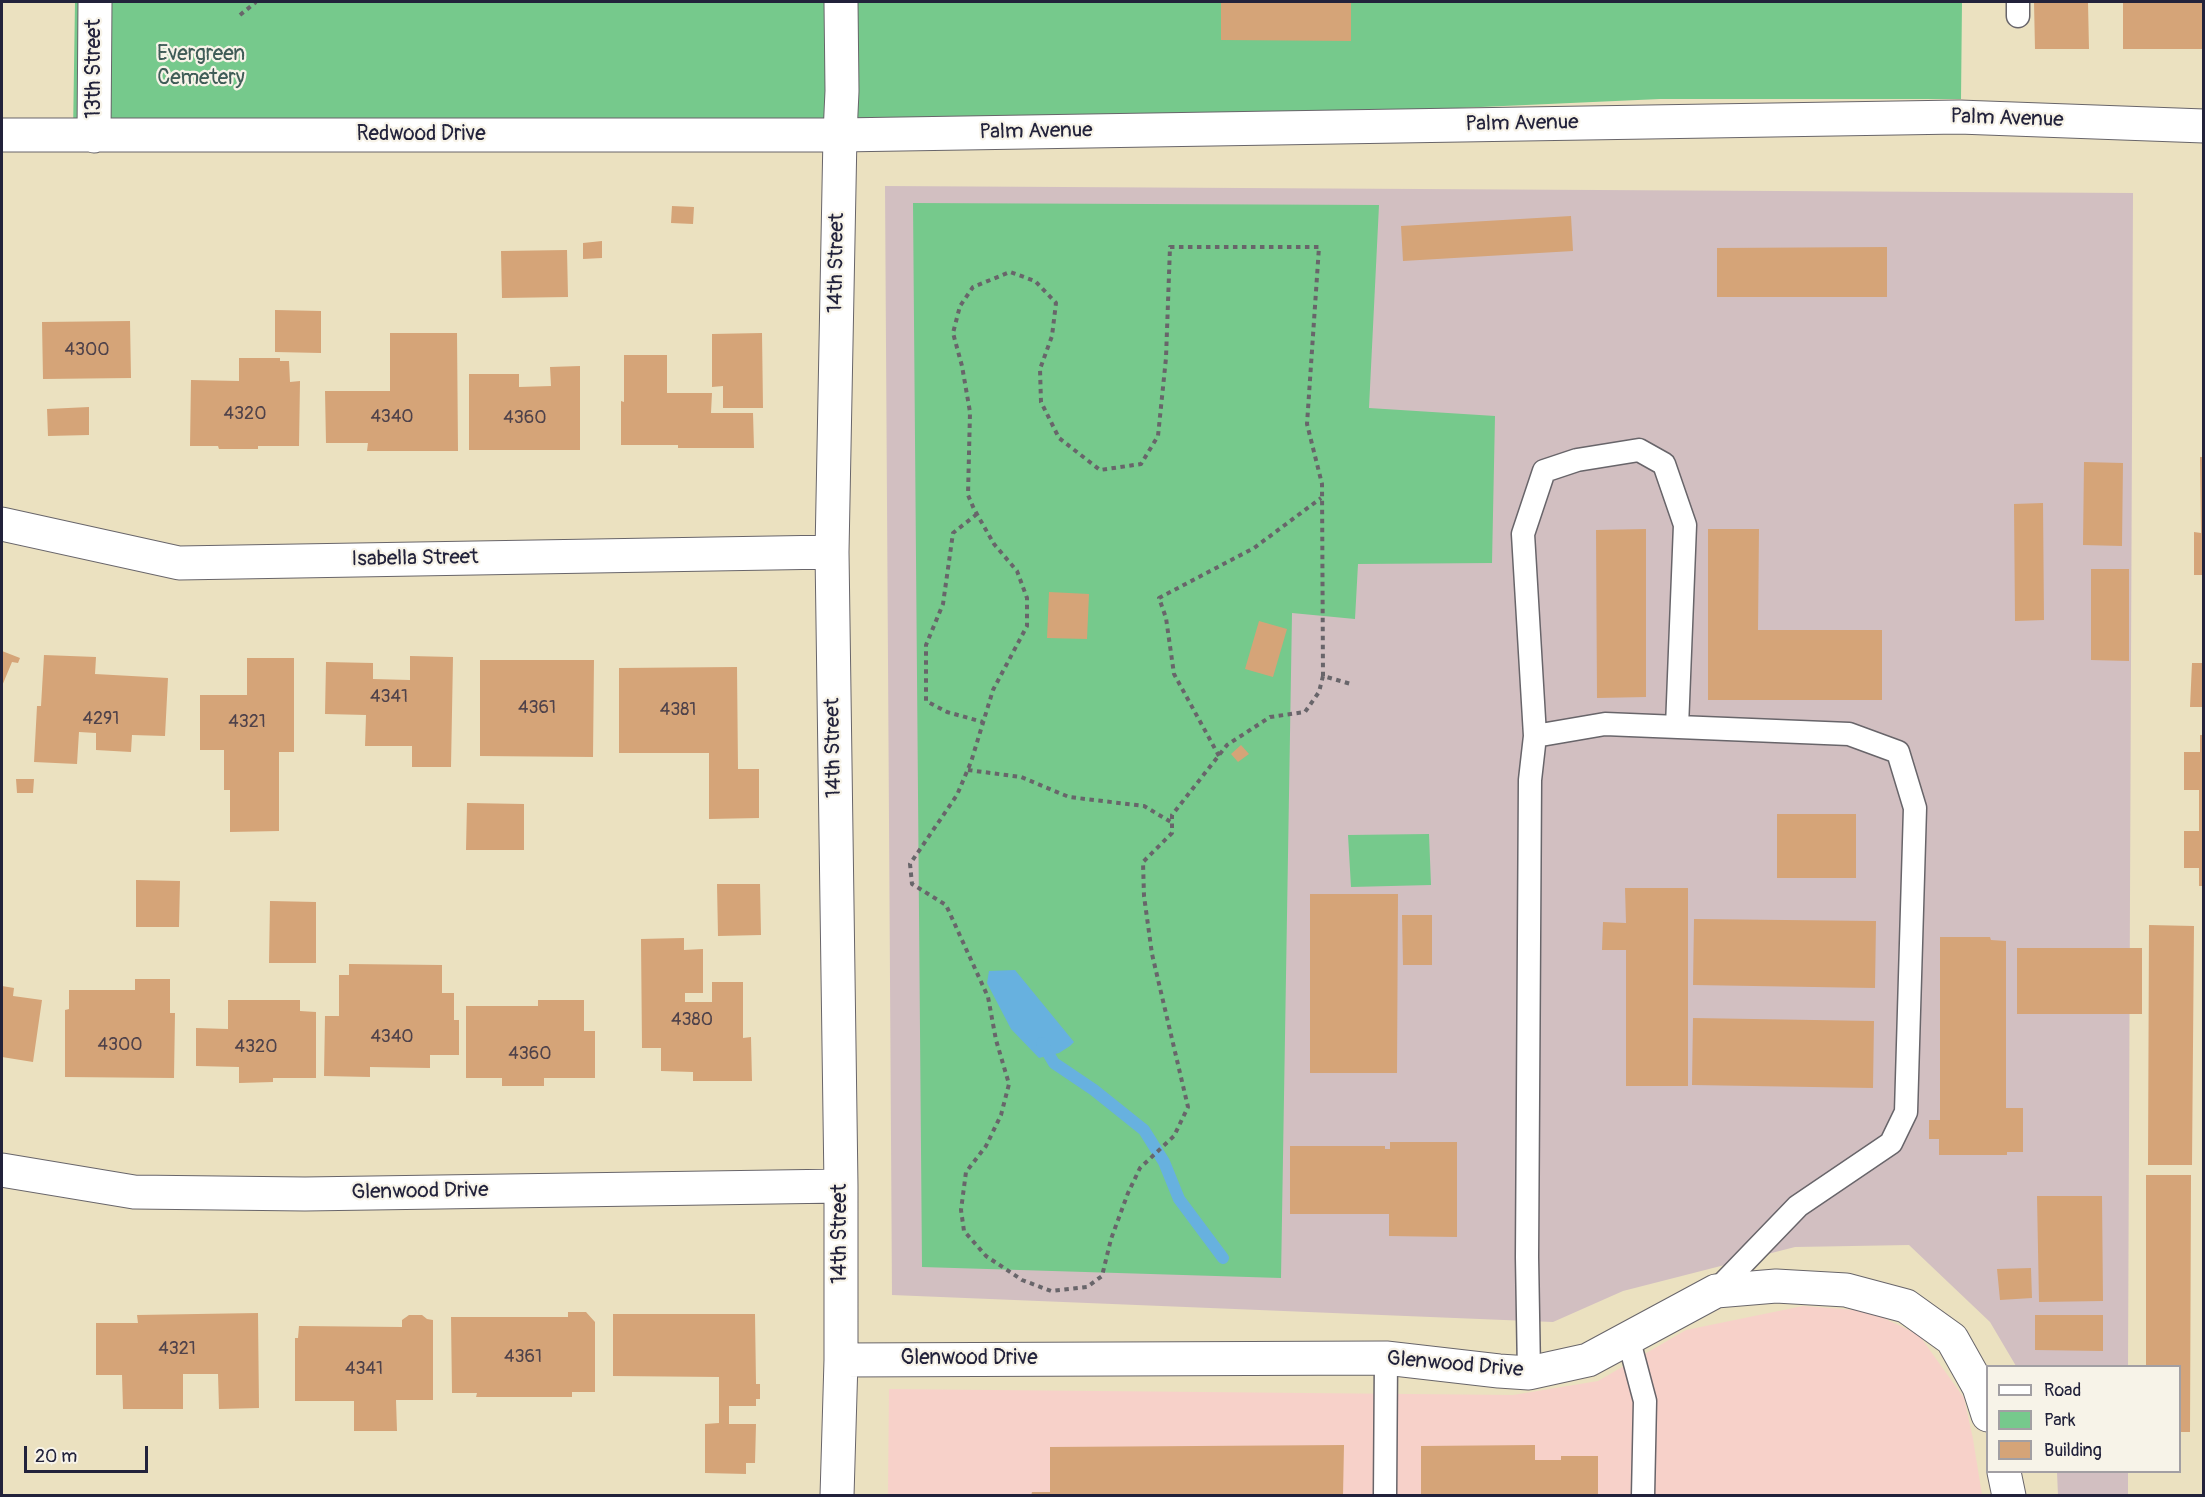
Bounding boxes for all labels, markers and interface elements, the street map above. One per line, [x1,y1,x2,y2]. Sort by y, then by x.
street label: 13th Street [82,19,108,119]
park label: Evergreen Cemetery [157,42,245,92]
street label: Palm Avenue [1950,104,2064,134]
street label: Palm Avenue [1465,110,1579,138]
street label: Palm Avenue [979,118,1093,146]
street label: Redwood Drive [356,122,486,148]
street label: 14th Street [824,213,850,313]
house number: 4300 [64,339,110,361]
house number: 4320 [224,403,266,425]
house number: 4340 [370,406,414,428]
house number: 4360 [503,407,547,429]
street label: Isabella Street [351,545,479,573]
house number: 4341 [370,686,408,708]
house number: 4361 [518,697,556,719]
street label: 14th Street [821,698,847,798]
house number: 4381 [660,699,696,721]
house number: 4291 [83,708,119,730]
house number: 4321 [228,711,266,733]
house number: 4380 [671,1009,713,1031]
house number: 4340 [370,1026,414,1048]
house number: 4300 [97,1034,143,1056]
house number: 4320 [235,1036,277,1058]
house number: 4360 [508,1043,552,1065]
street label: Glenwood Drive [351,1178,489,1206]
street label: 14th Street [828,1184,854,1284]
house number: 4321 [158,1338,196,1360]
house number: 4361 [504,1346,542,1368]
street label: Glenwood Drive [901,1346,1037,1372]
street label: Glenwood Drive [1386,1346,1524,1384]
house number: 4341 [345,1358,383,1380]
legend [1986,1365,2181,1473]
text: Road [2044,1379,2081,1402]
text: Park [2044,1409,2076,1432]
scale bar [27,1434,152,1472]
text: Building [2044,1439,2102,1462]
text: 20 m [35,1445,77,1468]

